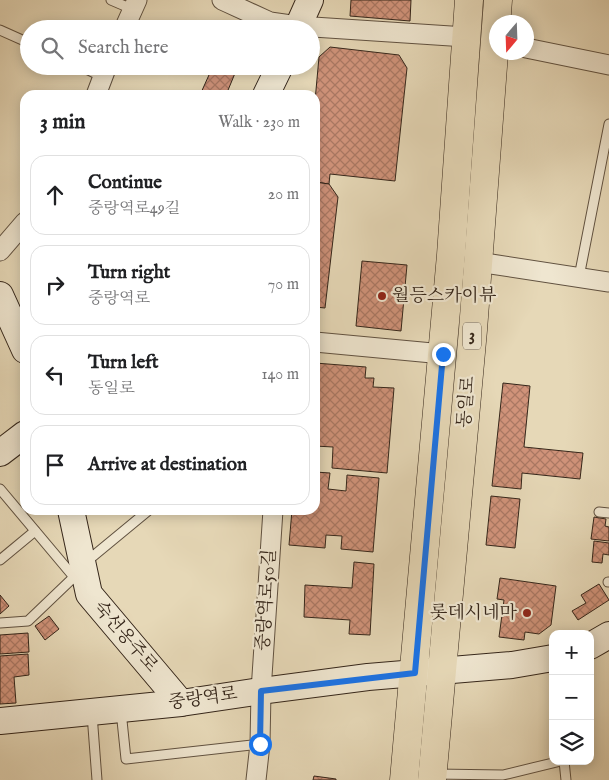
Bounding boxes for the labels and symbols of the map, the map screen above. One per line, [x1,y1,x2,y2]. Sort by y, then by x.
north arrow [489,15,534,60]
place label: 월등스카이뷰 [392,285,497,308]
marker: 월등스카이뷰 [376,290,388,302]
road number: 3 [463,322,481,350]
route end [432,343,455,366]
street label: 동일로 [453,375,481,429]
street label: 중랑역로50길 [252,548,282,652]
street label: 숙선옹주로 [88,597,162,677]
place label: 롯데시네마 [430,602,518,625]
marker: 롯데시네마 [521,607,533,619]
street label: 중랑역로 [167,683,239,715]
route start [249,733,272,756]

